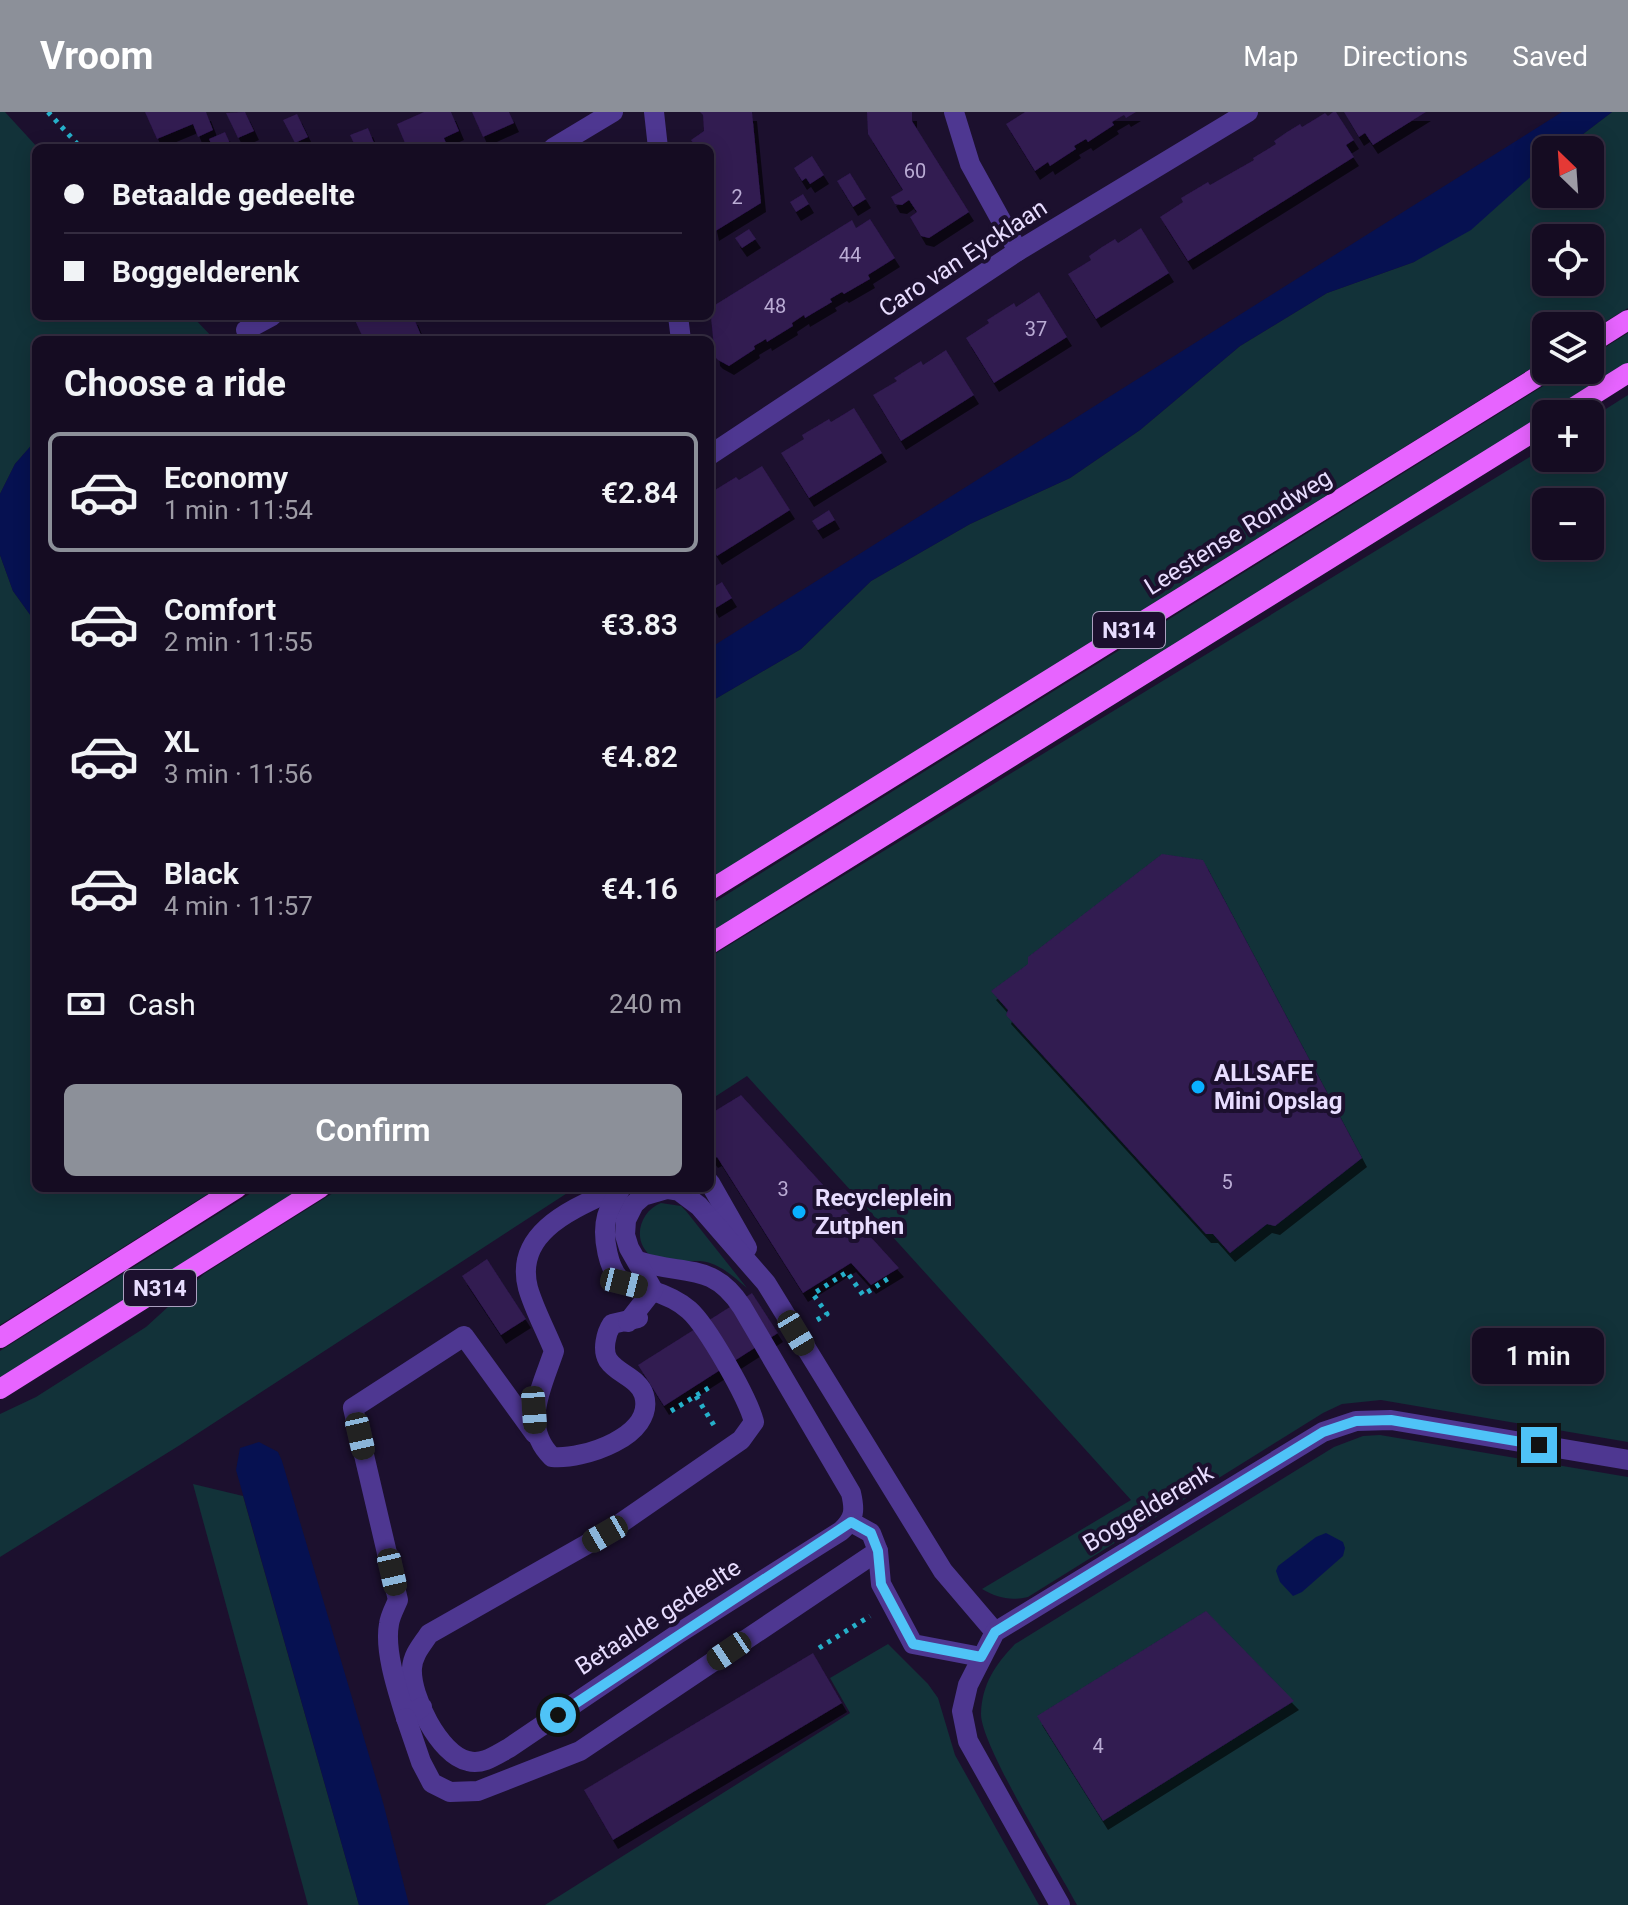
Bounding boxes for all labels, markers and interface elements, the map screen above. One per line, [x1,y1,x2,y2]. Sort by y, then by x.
text: Vroom [40,34,153,78]
text: Map [1243,40,1299,73]
text: Directions [1343,40,1468,73]
text: Saved [1512,40,1588,73]
north arrow [1532,136,1604,208]
map controls [1532,136,1604,560]
house number: 60 [904,159,926,183]
text: Betaalde gedeelte [112,177,355,212]
house number: 2 [731,185,743,209]
street label: Caro van Eycklaan [874,193,1052,323]
button: locate [1532,224,1604,296]
house number: 44 [839,243,861,267]
text: Boggelderenk [112,254,299,289]
house number: 48 [764,294,786,318]
button: layers [1532,312,1604,384]
house number: 37 [1025,317,1047,341]
text: Choose a ride [64,363,286,405]
button: + [1532,400,1604,472]
icon: car [68,456,140,528]
text: Economy [164,460,288,495]
street label: Leestense Rondweg [1139,463,1337,601]
text: €2.84 [601,475,678,510]
button: − [1532,488,1604,560]
text: 1 min · 11:54 [164,495,313,525]
icon: car [68,588,140,660]
text: Comfort [164,592,276,627]
text: €3.83 [601,607,678,642]
road number: N314 [1093,612,1165,648]
text: 2 min · 11:55 [164,627,313,657]
icon: car [68,720,140,792]
text: XL [164,724,199,759]
text: €4.82 [601,739,678,774]
text: 3 min · 11:56 [164,759,313,789]
icon: car [68,852,140,924]
text: Black [164,856,239,891]
text: €4.16 [601,871,678,906]
text: 4 min · 11:57 [164,891,313,921]
icon: cash [64,982,108,1026]
text: Cash [128,987,196,1022]
text: 240 m [609,989,682,1019]
place label: ALLSAFE Mini Opslag [1214,1059,1342,1115]
marker: ALLSAFE Mini Opslag [1189,1078,1207,1096]
button: Confirm [64,1084,682,1176]
house number: 5 [1221,1170,1233,1194]
house number: 3 [777,1177,789,1201]
place label: Recycleplein Zutphen [815,1184,952,1240]
marker: Recycleplein Zutphen [790,1203,808,1221]
car [598,1266,650,1300]
road number: N314 [124,1270,196,1306]
car [773,1306,819,1360]
callout: 1 min [1473,1329,1605,1385]
text: 1 min [1505,1341,1571,1371]
car [520,1385,548,1435]
car [343,1410,377,1462]
route end [1521,1427,1557,1463]
street label: Boggelderenk [1078,1458,1219,1558]
car [578,1512,632,1556]
car [375,1546,409,1598]
street label: Betaalde gedeelte [570,1553,746,1681]
car [702,1628,756,1674]
route start [540,1697,576,1733]
house number: 4 [1092,1734,1104,1758]

